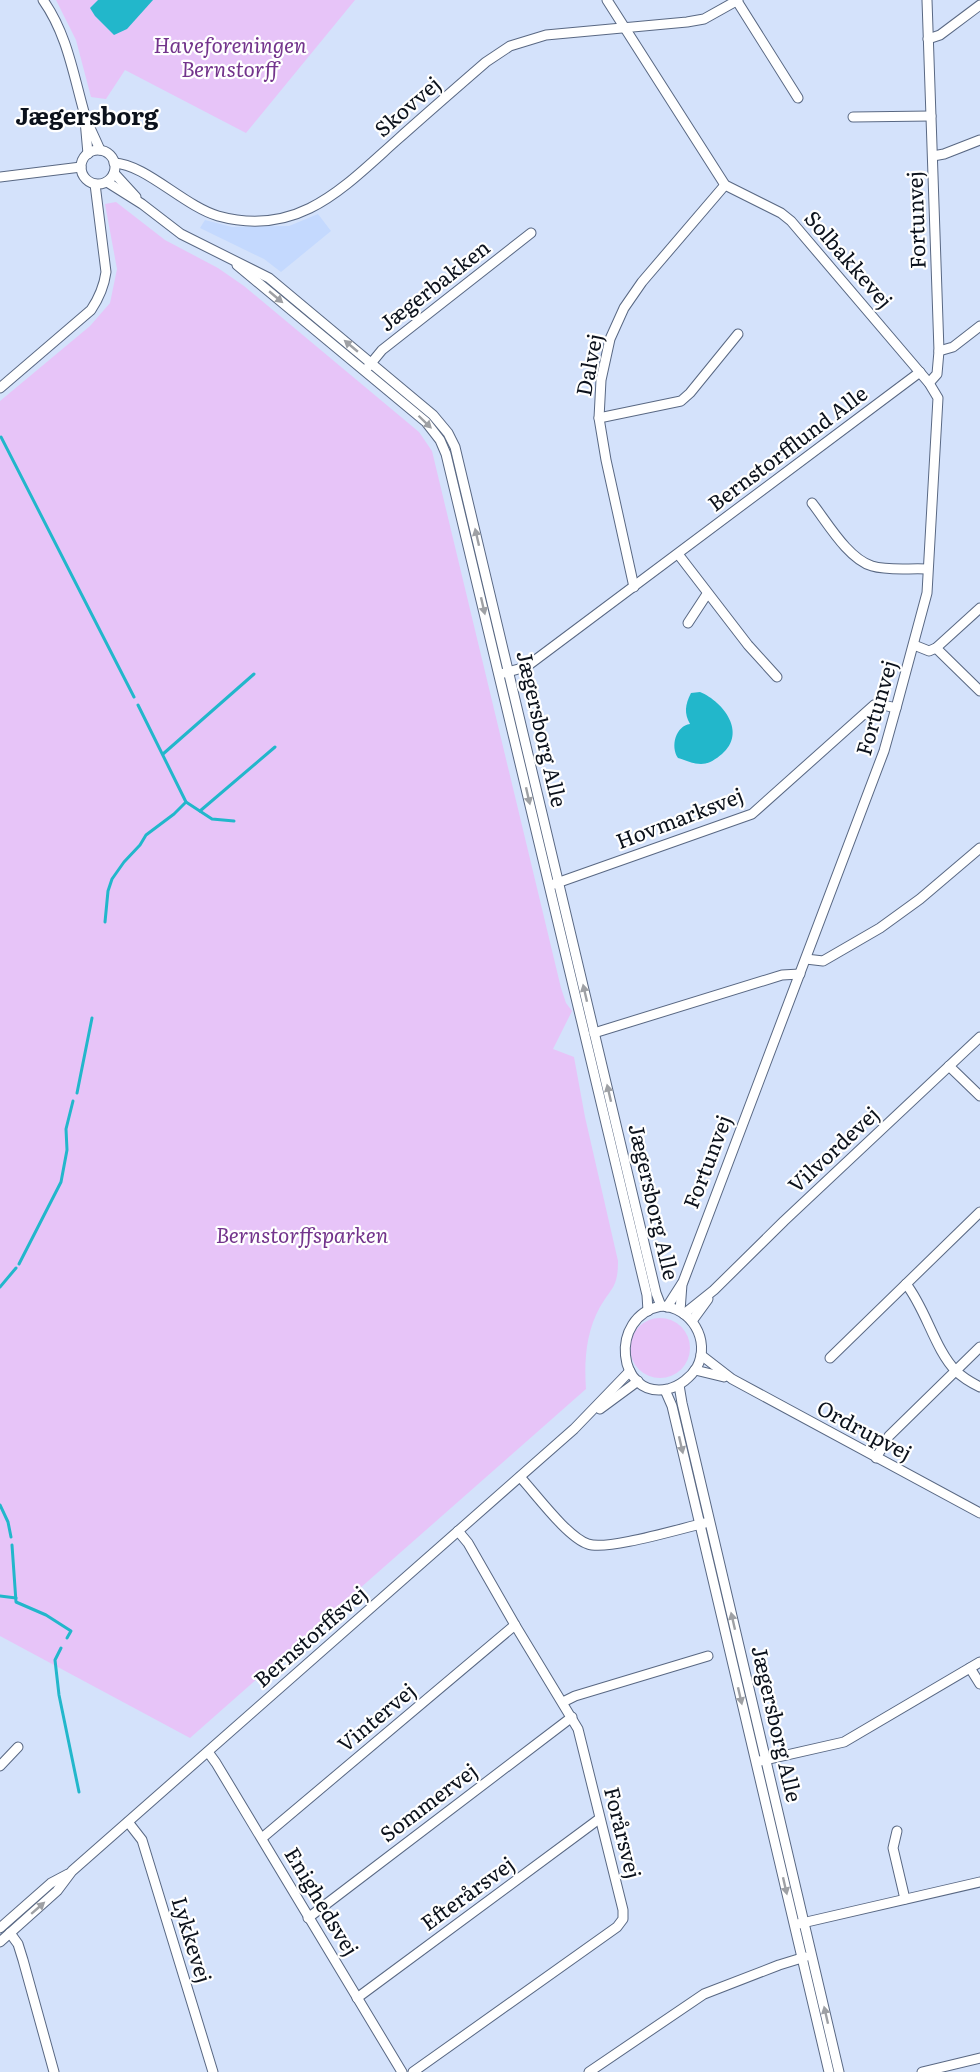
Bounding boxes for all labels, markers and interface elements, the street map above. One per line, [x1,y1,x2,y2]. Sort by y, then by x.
park label: Haveforeningen Bernstorff [154,28,307,83]
street label: Skovvej [366,68,446,143]
district label: Jægersborg [15,97,159,132]
street label: Fortunvej [897,171,932,270]
street label: Solbakkevej [799,203,901,314]
street label: Jægerbakken [371,231,496,337]
one-way arrow [268,290,283,303]
street label: Dalvej [566,331,609,398]
one-way arrow [344,340,359,353]
street label: Bernstorfflund Alle [700,377,873,517]
one-way arrow [417,415,431,429]
one-way arrow [472,528,482,547]
one-way arrow [479,597,488,616]
street label: Jægersborg Alle [510,647,577,810]
street label: Fortunvej [846,656,903,759]
street label: Hovmarksvej [611,778,747,855]
one-way arrow [523,786,533,805]
one-way arrow [579,984,589,1002]
one-way arrow [603,1084,613,1102]
street label: Vilvordevej [780,1098,885,1199]
street label: Fortunvej [674,1110,738,1212]
street label: Jægersborg Alle [622,1120,689,1283]
park label: Bernstorffsparken [216,1218,389,1249]
street label: Ordrupvej [812,1391,918,1467]
one-way arrow [677,1436,687,1454]
street label: Bernstorffsvej [246,1577,373,1693]
one-way arrow [728,1611,737,1630]
street label: Jægersborg Alle [745,1642,812,1805]
street label: Vintervej [330,1674,421,1758]
one-way arrow [736,1687,746,1706]
street label: Sommervej [372,1754,483,1848]
street label: Forårsvej [598,1783,651,1882]
street label: Enighedsvej [278,1840,368,1961]
street label: Efterårsvej [413,1847,520,1937]
one-way arrow [780,1877,790,1895]
street label: Lykkevej [166,1892,221,1986]
one-way arrow [30,1902,45,1915]
one-way arrow [820,2006,830,2024]

